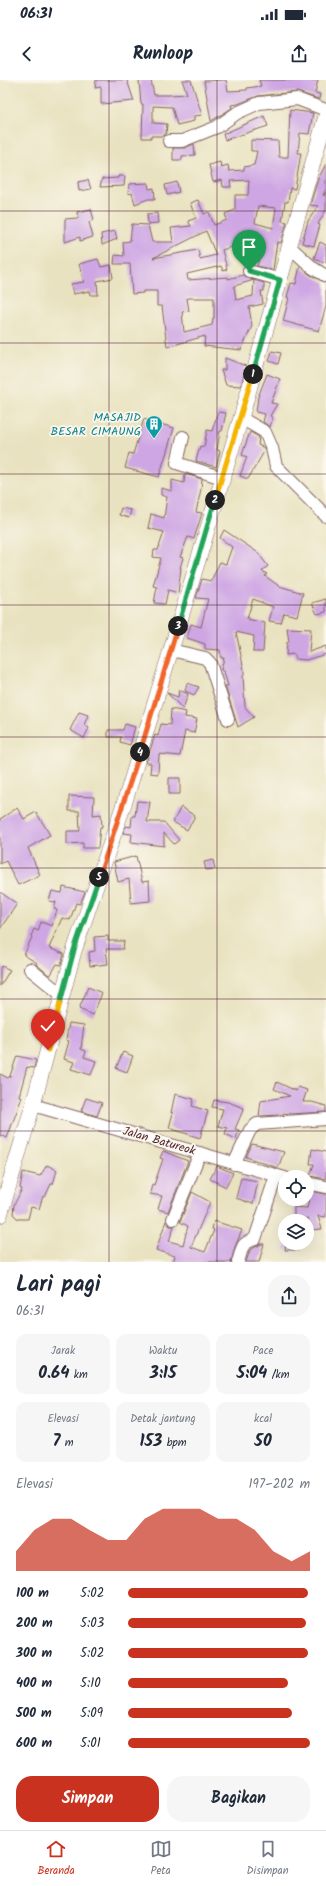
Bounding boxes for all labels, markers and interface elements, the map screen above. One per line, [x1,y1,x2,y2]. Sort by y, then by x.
text: 06:31 [20,2,52,26]
text: Runloop [133,40,193,69]
icon: back [16,43,38,65]
icon: share [288,43,310,65]
pin [232,230,266,271]
icon: arrive [238,236,260,258]
pin: 1 [243,364,263,384]
text: 1 [251,365,255,383]
place label: MASAJID BESAR CIMAUNG [51,408,141,441]
building icon: MASAJID BESAR CIMAUNG [144,414,164,439]
pin: 2 [205,490,225,510]
text: 2 [212,491,218,509]
pin: 3 [168,616,188,636]
text: 3 [175,617,181,635]
pin: 4 [130,742,150,762]
text: 4 [137,743,143,761]
pin: 5 [89,867,109,887]
text: 5 [96,868,102,886]
pin [31,1009,65,1050]
icon: check [37,1015,59,1037]
street label: Jalan Batureok [120,1122,198,1161]
map controls [278,1170,314,1250]
button: locate [278,1170,314,1206]
button: layers [278,1214,314,1250]
text: Lari pagi [16,1268,101,1303]
button: share [268,1275,310,1317]
text: 06:31 [16,1301,44,1322]
text: Jarak [51,1342,75,1360]
text: Waktu [149,1342,177,1360]
text: Pace [253,1342,273,1360]
text: 0.64 [38,1360,69,1387]
text: 3:15 [149,1360,177,1387]
text: 5:04 [236,1360,267,1387]
text: km [69,1366,88,1384]
text: /km [267,1366,290,1384]
text: Elevasi [47,1410,79,1428]
text: Detak jantung [130,1410,196,1428]
text: kcal [254,1410,272,1428]
text: 7 [52,1428,60,1455]
text: 153 [139,1428,162,1455]
text: 50 [254,1428,272,1455]
text: m [60,1434,74,1452]
text: bpm [162,1434,187,1452]
text: Elevasi [16,1474,53,1495]
text: 197–202 m [248,1474,310,1495]
text: 100 m [16,1583,49,1604]
text: 5:02 [80,1583,104,1604]
text: 200 m [16,1613,53,1634]
text: 5:03 [80,1613,104,1634]
text: 300 m [16,1643,52,1664]
text: 5:02 [80,1643,104,1664]
text: 400 m [16,1673,52,1694]
text: 5:10 [80,1673,101,1694]
text: 500 m [16,1703,52,1724]
text: 5:09 [80,1703,103,1724]
text: 600 m [16,1733,52,1754]
text: 5:01 [80,1733,101,1754]
button: Simpan [16,1776,159,1822]
button: Bagikan [167,1776,310,1822]
tab: Beranda [37,1838,75,1880]
tab: Peta [150,1838,172,1880]
tab: Disimpan [246,1838,289,1880]

